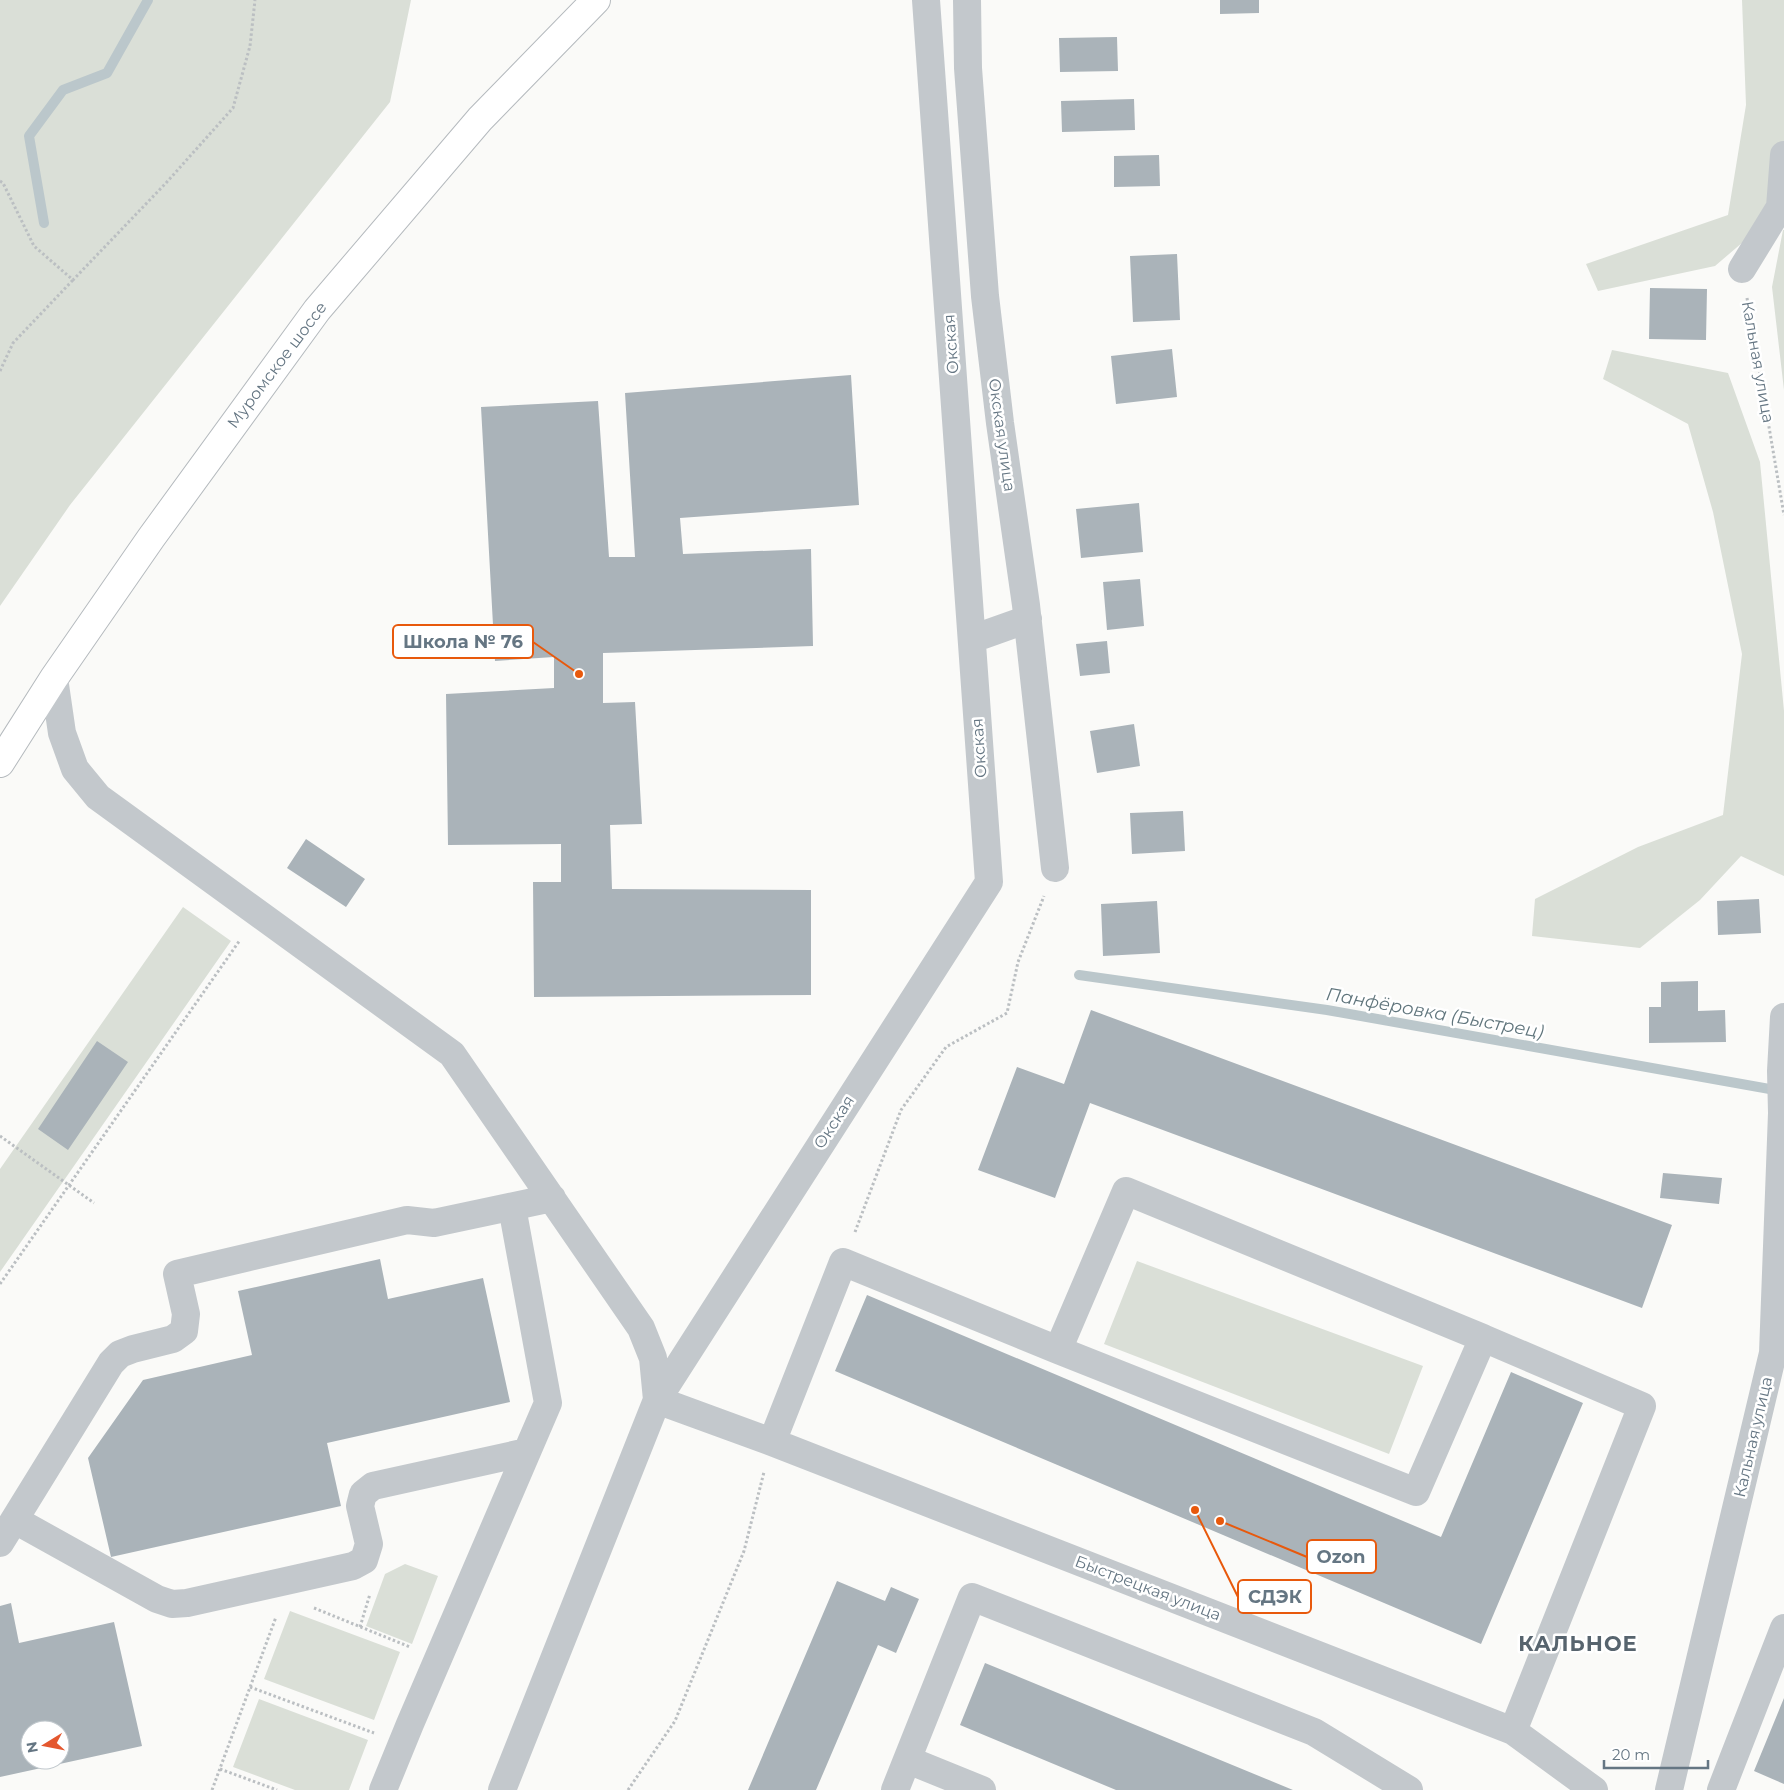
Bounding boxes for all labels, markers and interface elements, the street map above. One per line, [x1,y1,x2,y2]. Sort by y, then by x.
street label: Муромское шоссе [223,298,331,432]
street label: Кальная улица [1738,300,1778,424]
street label: Окская [939,314,963,374]
street label: Окская улица [985,377,1019,493]
callout: Школа № 76 [393,625,533,658]
text: Школа № 76 [403,631,523,653]
street label: Окская [967,718,991,778]
water label: Панфёровка (Быстрец) [1324,983,1546,1043]
street label: Окская [810,1092,858,1152]
street label: Кальная улица [1730,1375,1776,1499]
callout: Ozon [1307,1540,1376,1573]
text: Ozon [1316,1546,1366,1568]
street label: Быстрецкая улица [1072,1551,1224,1625]
callout: СДЭК [1238,1580,1311,1613]
text: СДЭК [1248,1586,1303,1608]
district label: КАЛЬНОЕ [1518,1631,1638,1656]
north arrow [20,1720,70,1770]
scale bar [1604,1738,1708,1770]
text: N [22,1740,42,1754]
text: 20 m [1612,1745,1650,1764]

